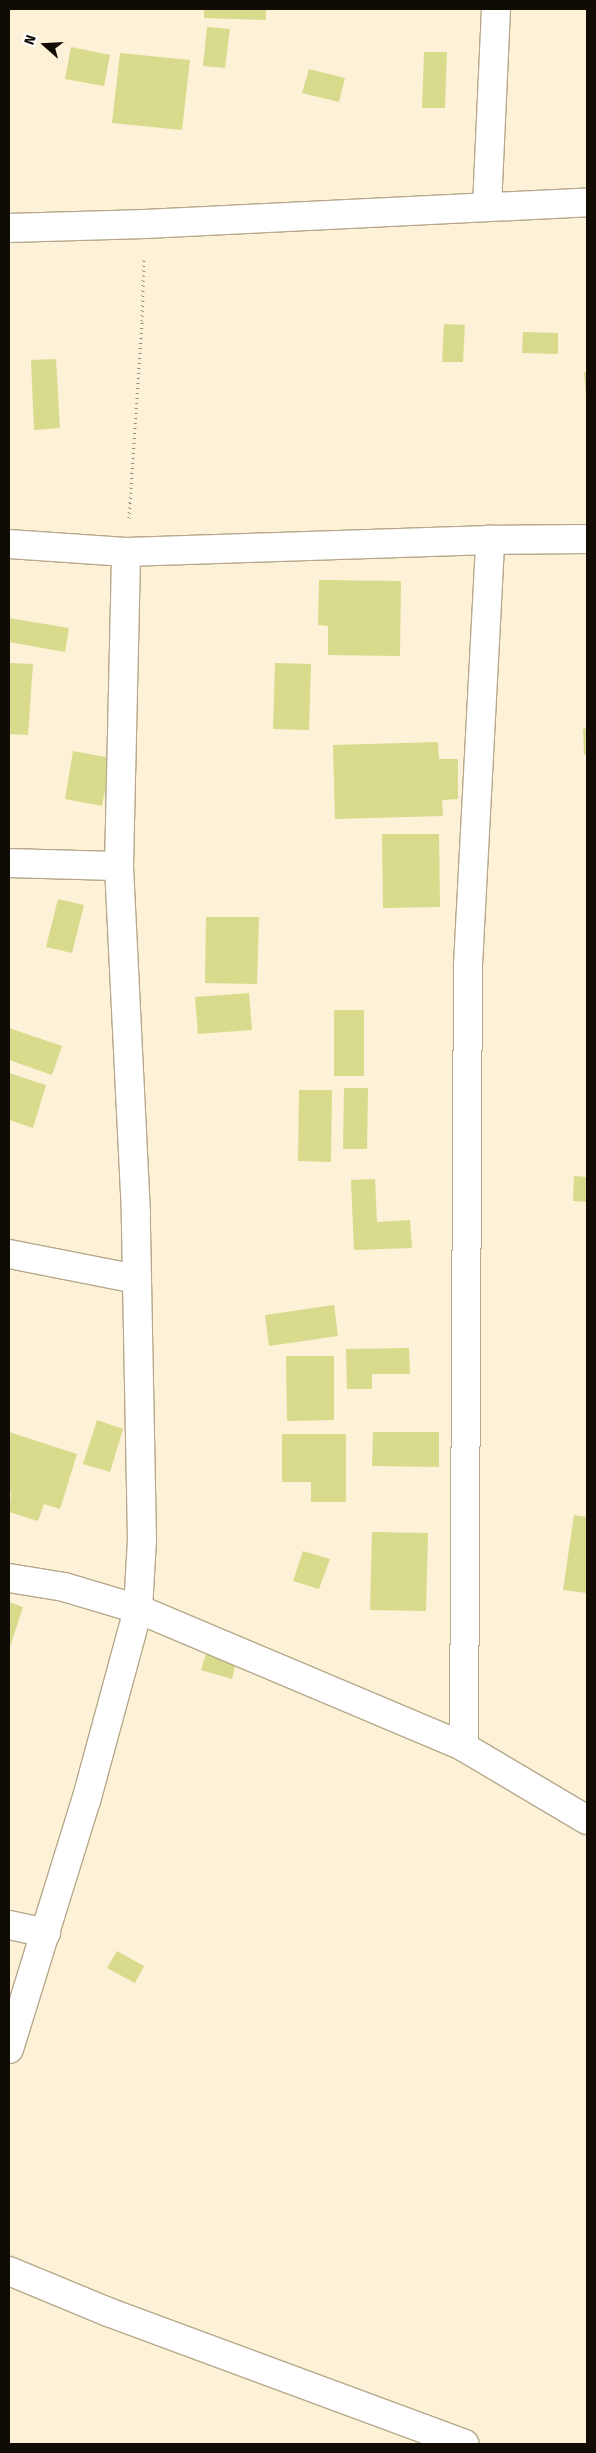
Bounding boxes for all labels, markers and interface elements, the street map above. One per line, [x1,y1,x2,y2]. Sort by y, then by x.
north arrow [20,20,70,70]
text: N [21,33,40,47]

